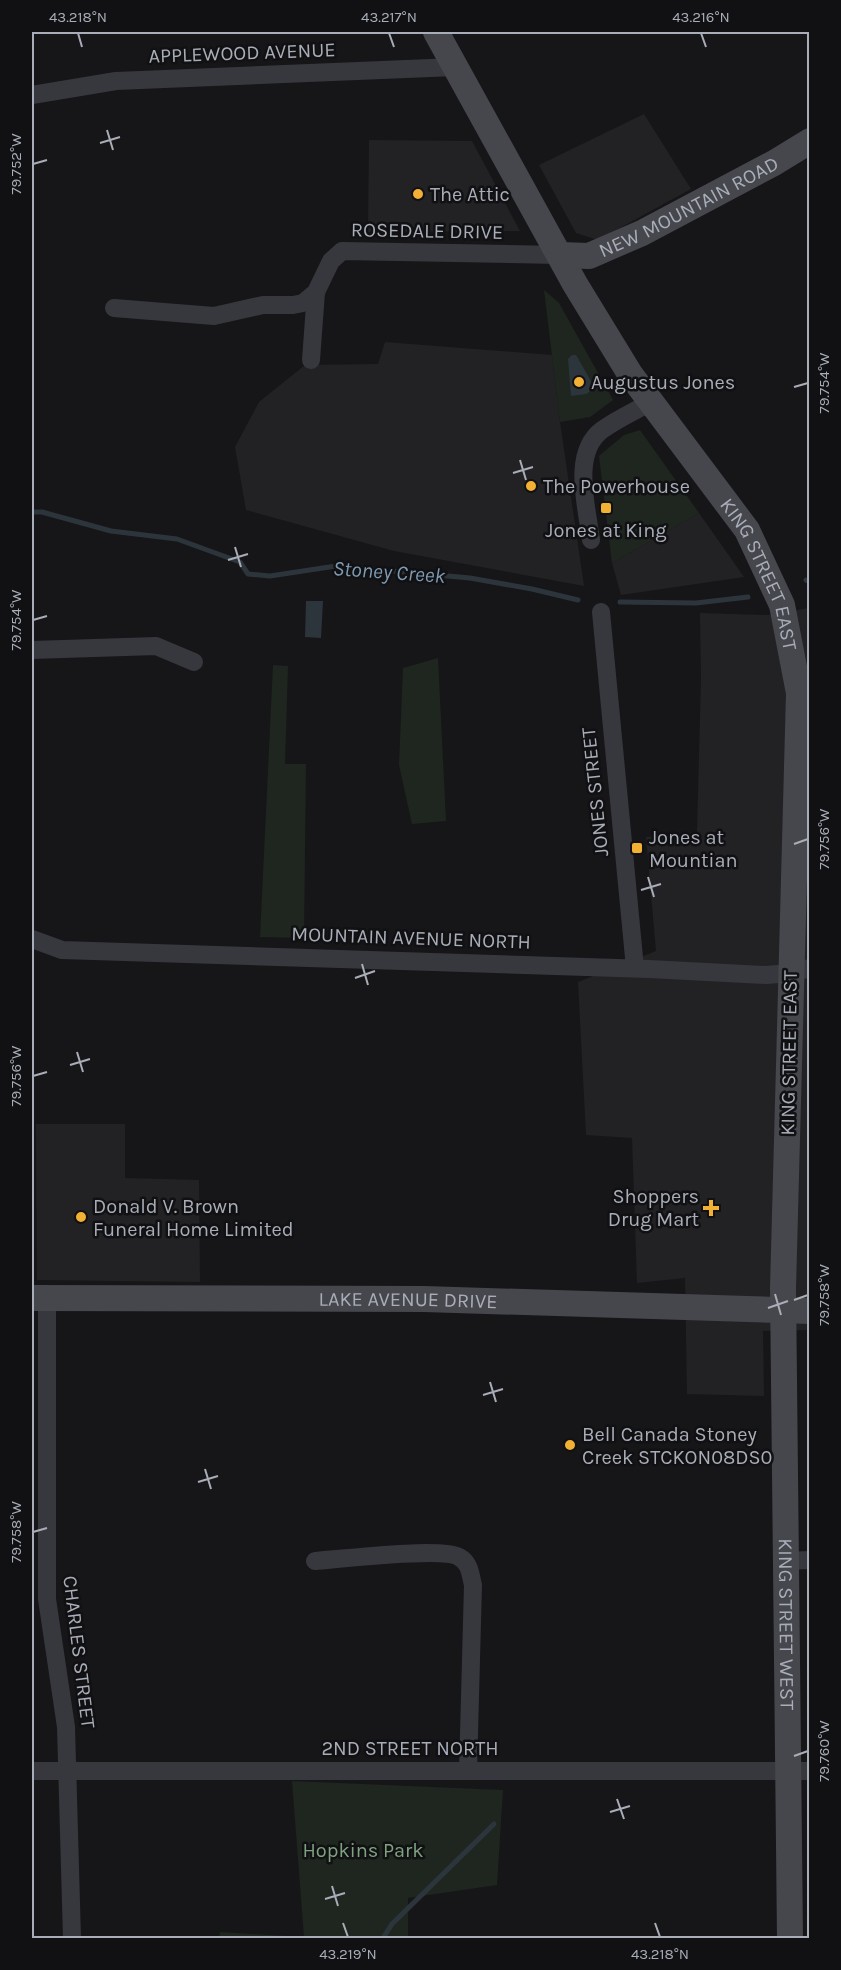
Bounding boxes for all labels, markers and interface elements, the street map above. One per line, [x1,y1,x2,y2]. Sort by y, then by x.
text: 43.218°N [49,8,107,26]
text: 43.217°N [361,8,417,26]
text: 43.216°N [672,8,730,26]
street label: APPLEWOOD AVENUE [148,38,336,68]
text: 79.752°W [7,133,25,195]
street label: NEW MOUNTAIN ROAD [595,151,782,262]
place label: The Attic [430,183,510,206]
marker: The Attic [411,187,425,201]
street label: ROSEDALE DRIVE [351,218,503,244]
text: 79.754°W [815,352,833,413]
place label: Augustus Jones [591,371,735,394]
marker: Augustus Jones [572,375,586,389]
place label: The Powerhouse [543,475,690,498]
marker: The Powerhouse [524,479,538,493]
street label: KING STREET EAST [716,493,802,652]
marker: Jones at King [599,501,613,515]
place label: Jones at King [545,519,667,542]
water label: Stoney Creek [332,556,446,588]
text: 79.754°W [7,589,25,650]
street label: JONES STREET [577,726,613,858]
text: 79.756°W [815,808,833,870]
place label: Jones at Mountian [649,826,738,872]
marker: Jones at Mountian [630,841,644,855]
street label: MOUNTAIN AVENUE NORTH [291,922,531,954]
street label: KING STREET EAST [776,970,802,1136]
text: 79.756°W [7,1045,25,1107]
place label: Shoppers Drug Mart [608,1185,699,1231]
place label: Donald V. Brown Funeral Home Limited [93,1195,294,1241]
marker: Shoppers Drug Mart [704,1201,718,1215]
marker: Donald V. Brown Funeral Home Limited [74,1210,88,1224]
text: 79.758°W [815,1264,833,1326]
street label: LAKE AVENUE DRIVE [319,1287,498,1313]
place label: Bell Canada Stoney Creek STCKON08DS0 [582,1423,772,1469]
marker: Bell Canada Stoney Creek STCKON08DS0 [563,1438,577,1452]
text: 79.758°W [7,1501,25,1563]
street label: KING STREET WEST [774,1538,799,1710]
street label: CHARLES STREET [58,1574,100,1730]
text: 79.760°W [815,1720,833,1782]
street label: 2ND STREET NORTH [321,1737,499,1760]
park label: Hopkins Park [302,1839,424,1862]
text: 43.219°N [319,1945,377,1963]
text: 43.218°N [631,1945,689,1963]

